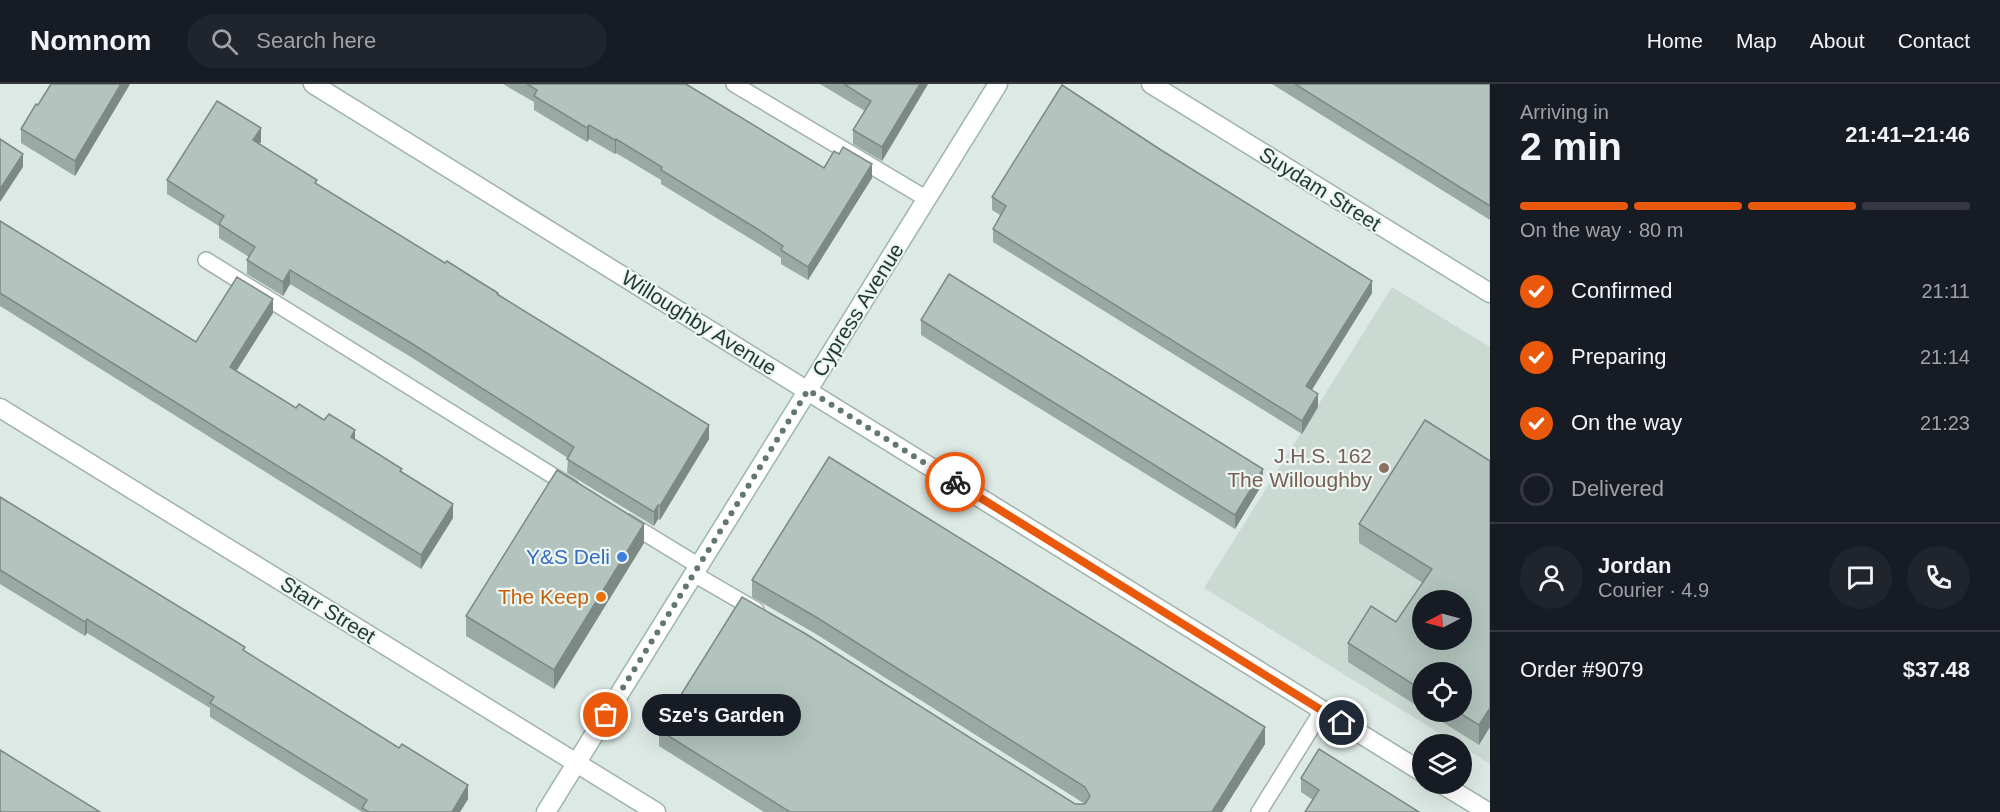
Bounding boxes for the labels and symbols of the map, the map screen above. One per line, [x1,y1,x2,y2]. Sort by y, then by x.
street label: Suydam Street [1255,142,1385,235]
street label: Cypress Avenue [807,239,908,381]
street label: Willoughby Avenue [618,266,781,380]
place label: J.H.S. 162 The Willoughby [1227,444,1372,491]
courier [925,452,985,512]
marker: J.H.S. 162 The Willoughby [1377,461,1391,475]
place label: Y&S Deli [526,545,610,568]
marker: Y&S Deli [615,550,629,564]
street label: Starr Street [277,571,380,648]
place label: The Keep [498,585,589,608]
marker: The Keep [594,590,608,604]
north arrow [1412,590,1472,650]
pin [580,689,631,740]
callout: Sze's Garden [642,694,801,736]
pin [1316,697,1367,748]

